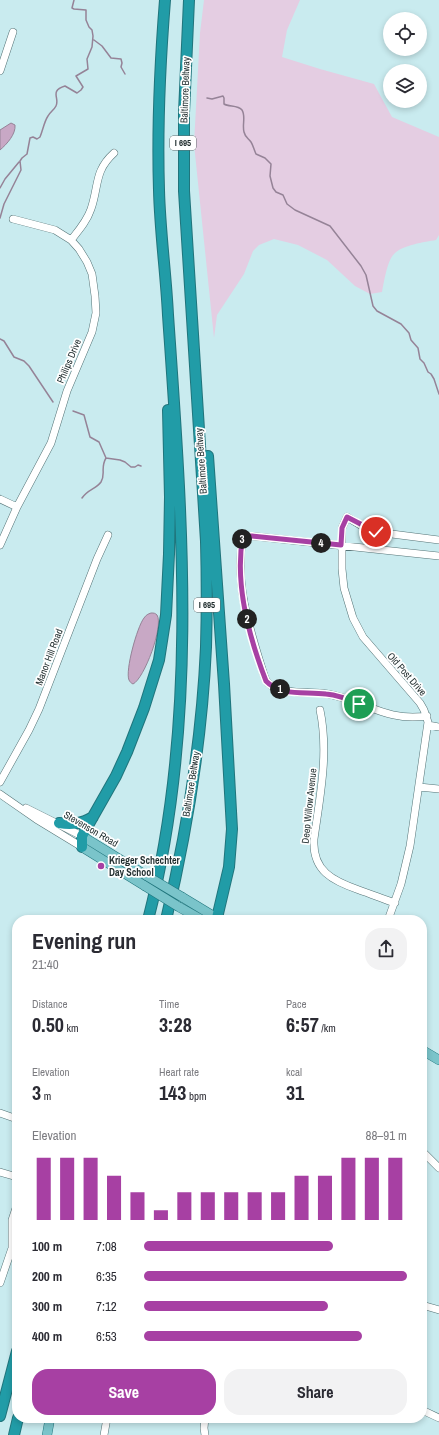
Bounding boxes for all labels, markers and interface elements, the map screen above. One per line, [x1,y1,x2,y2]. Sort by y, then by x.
map controls [383,12,427,108]
button: locate [383,12,427,56]
street label: Baltimore Beltway [177,56,193,123]
button: layers [383,64,427,108]
road number: I 695 [170,136,196,150]
street label: Philips Drive [54,336,84,385]
street label: Baltimore Beltway [192,427,210,494]
pin [359,515,393,549]
icon: check [365,521,387,543]
pin: 3 [232,529,252,549]
text: 3 [239,532,245,546]
pin: 4 [311,533,331,553]
text: 4 [318,536,324,550]
road number: I 695 [194,598,220,612]
pin: 2 [237,609,257,629]
text: 2 [244,612,250,626]
street label: Manor Hill Road [32,627,66,687]
street label: Old Post Drive [385,650,430,699]
pin: 1 [270,679,290,699]
text: 1 [277,682,283,696]
pin [342,687,376,721]
icon: arrive [348,693,370,715]
street label: Baltimore Beltway [179,749,203,818]
street label: Deep Willow Avenue [299,767,319,844]
street label: Stevenson Road [61,808,121,850]
place label: Krieger Schechter Day School [109,854,180,879]
marker: Krieger Schechter Day School [96,861,106,871]
text: Evening run [32,926,136,956]
button: share [365,928,407,970]
text: 21:40 [32,956,59,973]
text: Distance [32,997,68,1011]
text: Time [159,997,179,1011]
text: Pace [286,997,307,1011]
text: 0.50 [32,1011,64,1038]
text: 3:28 [159,1011,192,1038]
text: 6:57 [286,1011,319,1038]
text: km [64,1021,78,1035]
text: /km [319,1021,336,1035]
text: Elevation [32,1065,70,1079]
text: Heart rate [159,1065,199,1079]
text: kcal [286,1065,302,1079]
text: 3 [32,1079,41,1106]
text: 143 [159,1079,186,1106]
text: 31 [286,1079,304,1106]
text: m [41,1089,51,1103]
text: bpm [186,1089,206,1103]
text: Elevation [32,1127,76,1144]
text: 88–91 m [366,1127,407,1144]
text: 100 m [32,1238,62,1255]
text: 7:08 [96,1238,117,1255]
text: 200 m [32,1268,62,1285]
text: 6:35 [96,1268,117,1285]
text: 300 m [32,1298,62,1315]
text: 7:12 [96,1298,117,1315]
text: 400 m [32,1328,62,1345]
text: 6:53 [96,1328,117,1345]
button: Save [32,1369,216,1415]
button: Share [224,1369,407,1415]

